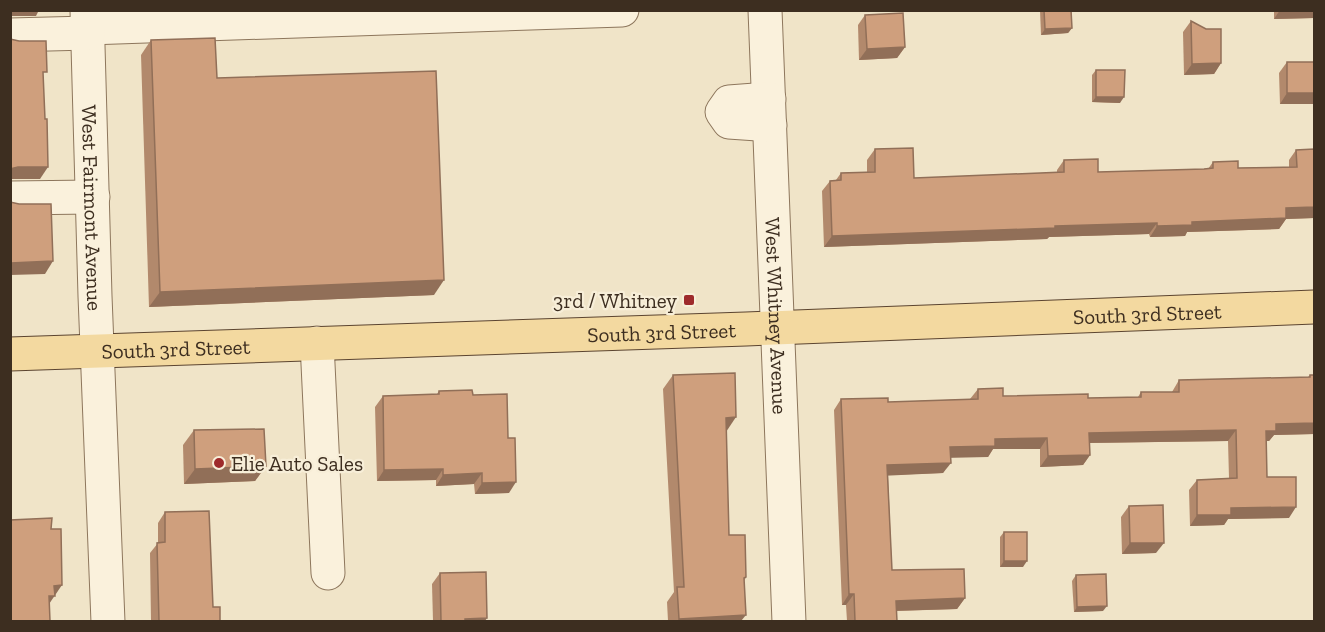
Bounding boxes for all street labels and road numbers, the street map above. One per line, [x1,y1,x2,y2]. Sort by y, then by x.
street label: West Fairmont Avenue [77,105,108,312]
street label: West Whitney Avenue [761,217,793,415]
street label: South 3rd Street [1072,298,1222,329]
street label: South 3rd Street [587,317,737,347]
street label: South 3rd Street [101,333,251,363]

